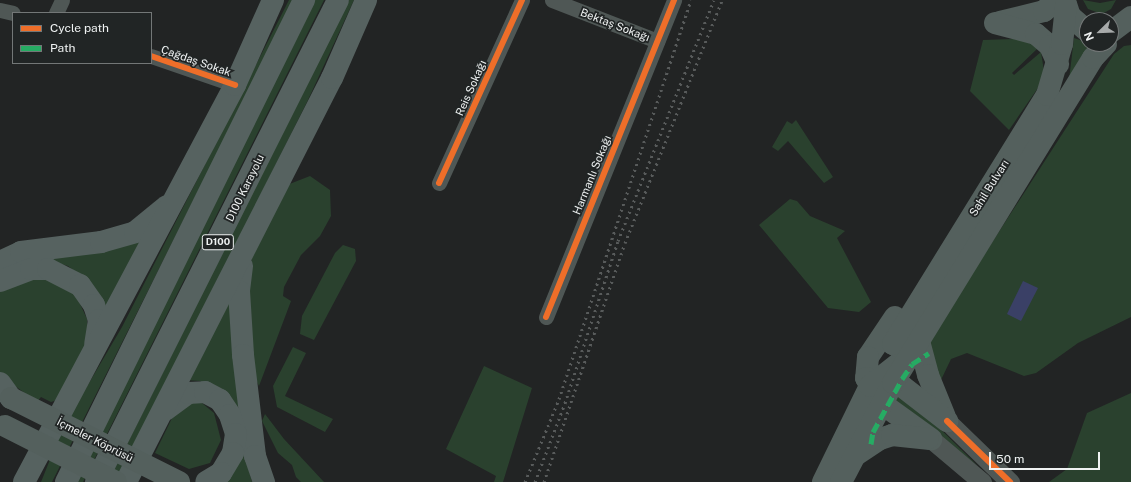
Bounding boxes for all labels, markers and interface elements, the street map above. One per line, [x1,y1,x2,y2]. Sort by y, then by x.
street label: Bektaş Sokağı [578,6,652,44]
legend [12,12,152,64]
north arrow [1079,12,1119,52]
text: Cycle path [50,21,109,35]
text: N [1082,30,1096,43]
text: Path [50,41,76,55]
street label: Çağdaş Sokak [159,43,233,79]
street label: Reis Sokağı [453,58,489,118]
street label: Harmanlı Sokağı [570,133,614,217]
street label: D100 Karayolu [223,152,267,224]
street label: Sahil Bulvarı [966,157,1012,219]
road number: D100 [201,234,235,250]
street label: İçmeler Köprüsü [55,415,135,465]
scale bar [991,444,1102,470]
text: 50 m [996,452,1024,466]

